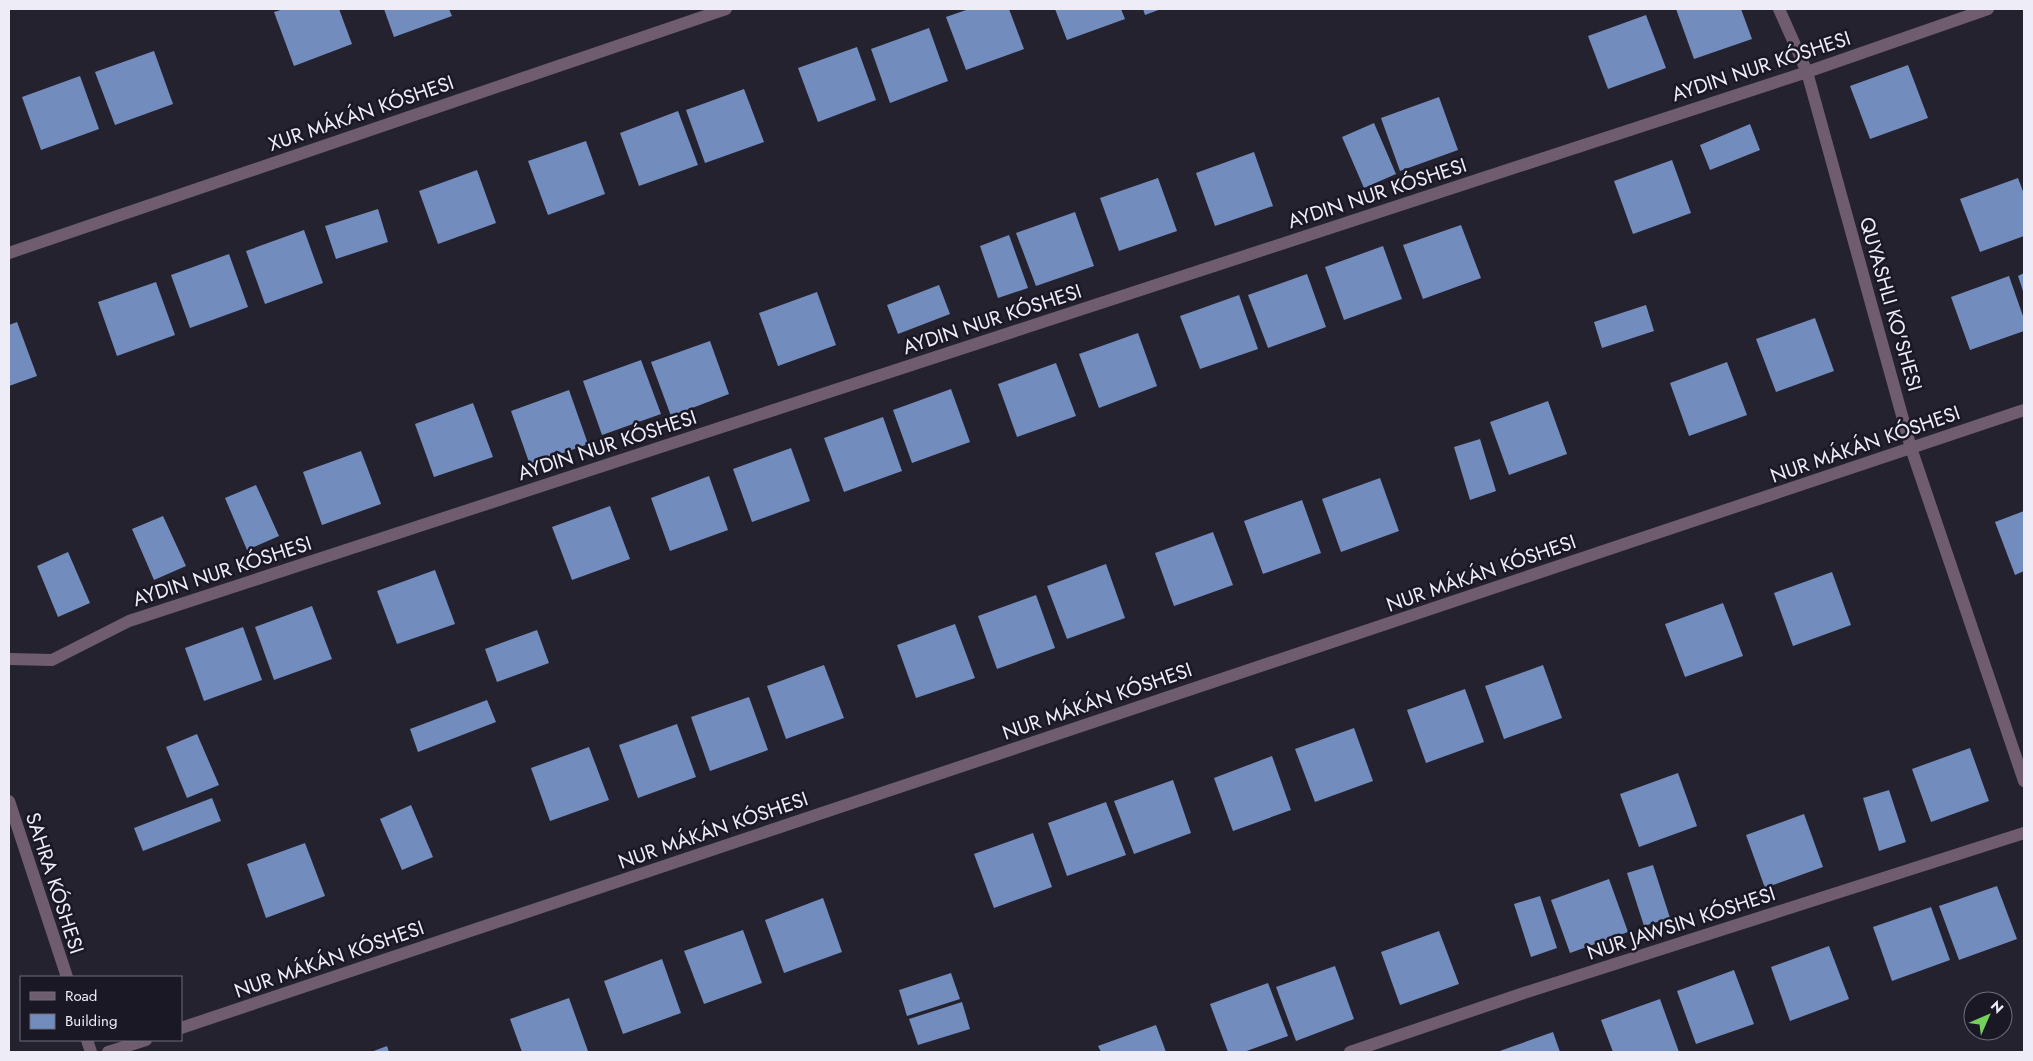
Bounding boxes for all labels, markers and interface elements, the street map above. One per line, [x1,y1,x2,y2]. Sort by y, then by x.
street label: AYDIN NUR KÓSHESI [1668,24,1854,109]
street label: XUR MÁKÁN KÓSHESI [265,68,458,159]
street label: AYDIN NUR KÓSHESI [1284,151,1470,236]
street label: QUYASHLI KO'SHESI [1852,214,1929,395]
street label: AYDIN NUR KÓSHESI [899,277,1085,362]
street label: NUR MÁKÁN KÓSHESI [1766,398,1964,491]
street label: AYDIN NUR KÓSHESI [514,403,700,488]
street label: NUR MÁKÁN KÓSHESI [1382,527,1580,620]
street label: AYDIN NUR KÓSHESI [129,529,315,614]
street label: NUR MÁKÁN KÓSHESI [998,655,1196,748]
street label: NUR MÁKÁN KÓSHESI [614,784,812,877]
street label: SAHRA KÓSHESI [18,809,91,958]
street label: NUR JAWSIN KÓSHESI [1583,879,1779,968]
street label: NUR MÁKÁN KÓSHESI [230,913,428,1006]
legend [20,976,182,1041]
text: Road [65,985,97,1007]
north arrow [1963,991,2013,1041]
text: N [1986,996,2008,1018]
text: Building [65,1010,117,1032]

